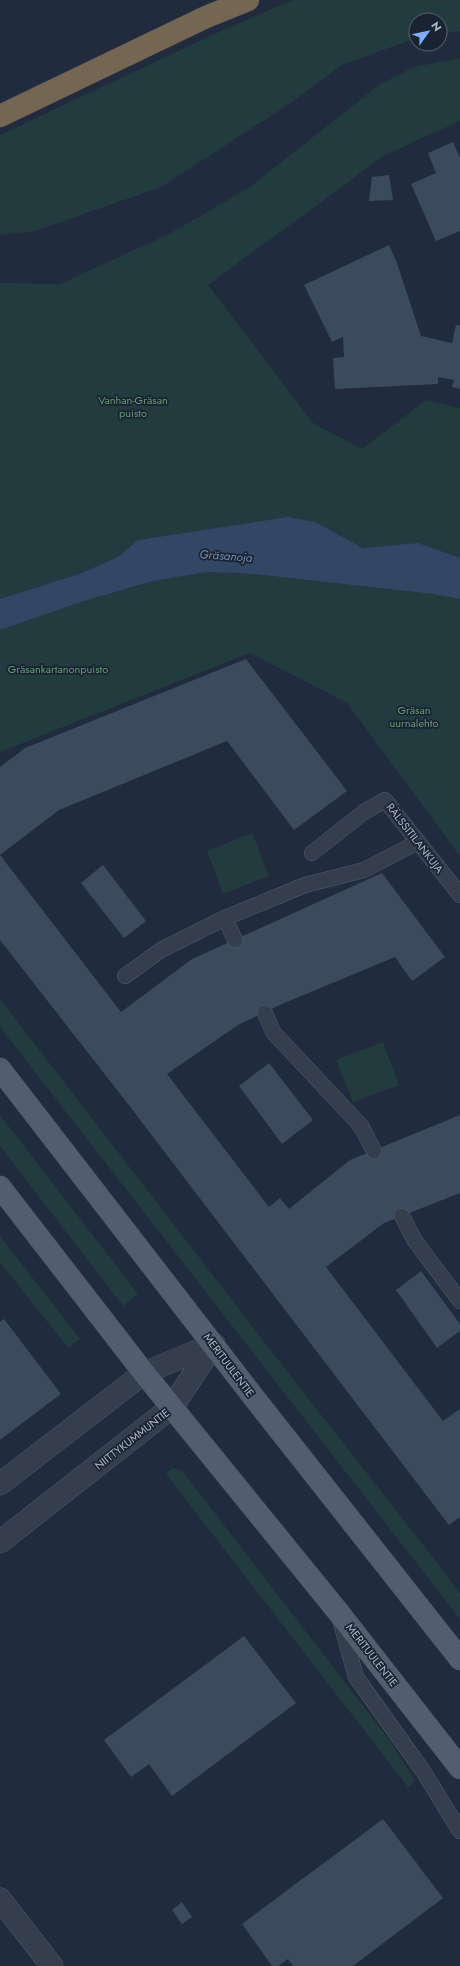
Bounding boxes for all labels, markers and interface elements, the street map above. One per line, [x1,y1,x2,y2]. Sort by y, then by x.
north arrow [408,12,448,52]
text: N [427,19,445,35]
park label: Vanhan-Gräsan puisto [98,392,168,421]
water label: Gräsanoja [199,545,253,567]
park label: Gräsankartanonpuisto [8,661,108,677]
park label: Gräsan uurnalehto [389,702,439,731]
street label: RÄLSSITILANKUJA [383,800,448,877]
street label: MERITUULENTIE [200,1330,258,1400]
street label: NIITTYKUMMUNTIE [91,1405,173,1473]
street label: MERITUULENTIE [342,1620,402,1690]

